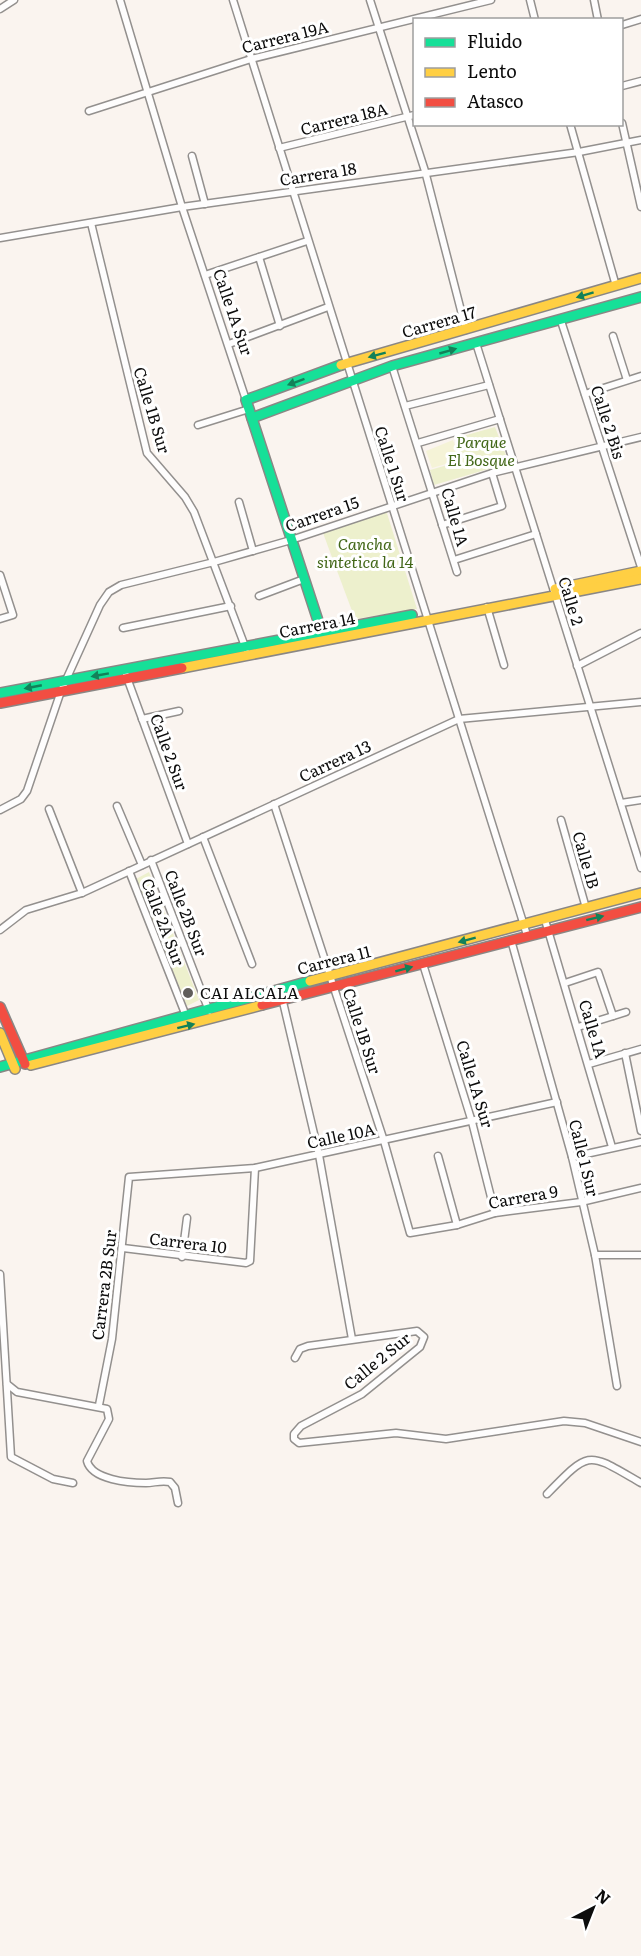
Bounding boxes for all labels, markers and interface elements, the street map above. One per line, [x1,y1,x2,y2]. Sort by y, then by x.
street label: Carrera 19A [239,14,331,58]
legend [413,18,623,126]
text: Fluido [467,27,522,54]
text: Lento [467,57,517,84]
text: Atasco [467,87,524,114]
street label: Carrera 18A [298,96,390,140]
street label: Carrera 18 [278,155,358,191]
street label: Calle 1A Sur [208,265,260,359]
one-way arrow [576,291,594,300]
street label: Carrera 17 [399,299,479,343]
one-way arrow [439,345,457,355]
one-way arrow [368,351,386,360]
street label: Calle 1B Sur [128,364,178,456]
one-way arrow [287,377,305,387]
street label: Calle 2 Bis [586,382,632,462]
street label: Calle 1 Sur [369,423,417,505]
park label: Parque El Bosque [447,429,515,471]
street label: Calle 1A [436,485,476,549]
street label: Carrera 15 [282,489,362,537]
park label: Cancha sintetica la 14 [317,531,413,573]
street label: Calle 2 [553,573,591,628]
street label: Carrera 14 [277,605,357,643]
one-way arrow [90,671,109,680]
one-way arrow [23,683,42,692]
street label: Calle 2 Sur [145,710,195,794]
street label: Carrera 13 [295,733,375,787]
street label: Calle 1B [567,828,607,891]
street label: Calle 2B Sur [159,866,215,960]
street label: Calle 2A Sur [136,874,192,969]
one-way arrow [586,913,604,923]
one-way arrow [458,936,476,946]
street label: Carrera 11 [294,938,374,980]
one-way arrow [395,964,413,974]
place label: CAI ALCALA [200,980,299,1004]
street label: Calle 1B Sur [338,985,388,1077]
marker: CAI ALCALA [181,986,195,1000]
street label: Calle 1A [574,997,614,1061]
one-way arrow [176,1021,195,1031]
street label: Calle 1A Sur [451,1037,501,1131]
street label: Calle 10A [304,1116,377,1154]
street label: Calle 1 Sur [564,1117,606,1199]
street label: Carrera 9 [486,1178,560,1214]
street label: Carrera 10 [148,1225,228,1259]
street label: Carrera 2B Sur [84,1228,122,1341]
street label: Calle 2 Sur [338,1325,415,1395]
north arrow [563,1878,623,1938]
text: N [591,1883,617,1910]

